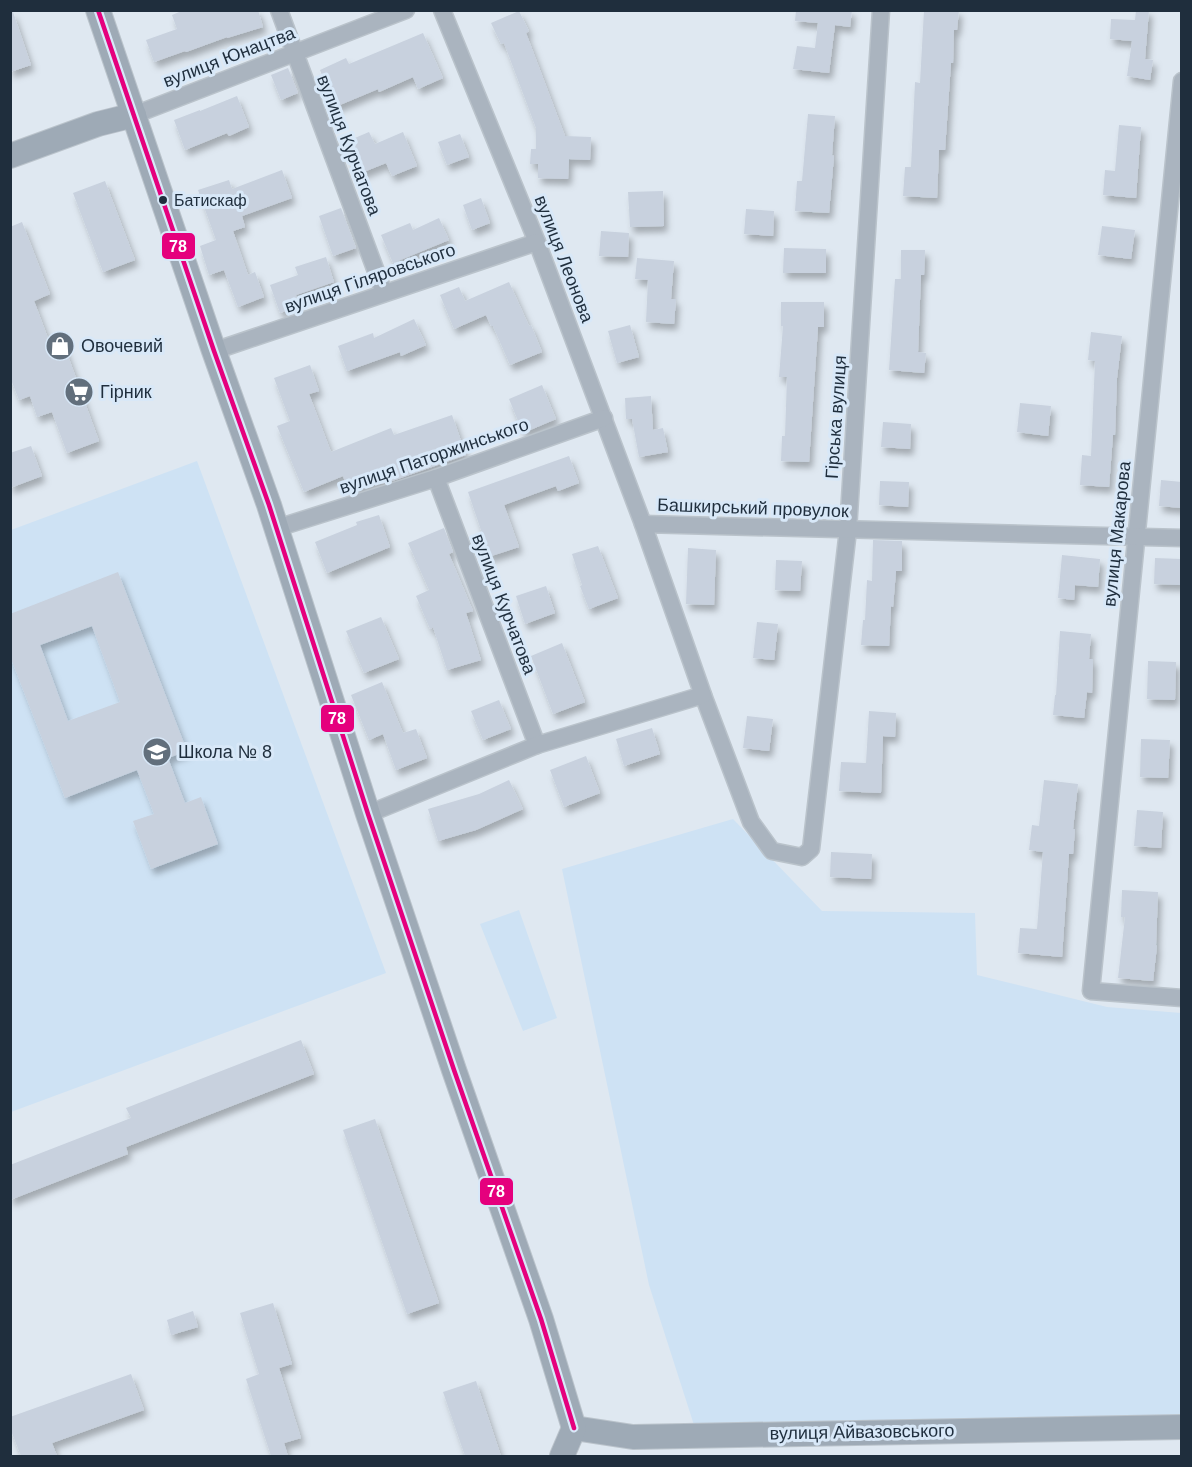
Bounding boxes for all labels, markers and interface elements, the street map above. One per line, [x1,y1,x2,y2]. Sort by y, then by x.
street label: вулиця Юнацтва [160,22,299,91]
street label: вулиця Курчатова [313,72,385,219]
place label: Батискаф [174,192,247,209]
street label: вулиця Леонова [531,193,598,326]
marker: Батискаф [157,194,169,206]
line badge: 78 [161,232,196,260]
text: 78 [169,238,187,255]
street label: вулиця Гіляровського [282,239,458,317]
shop icon: Овочевий [44,330,76,362]
place label: Овочевий [81,336,163,356]
street label: Гірська вулиця [822,355,850,479]
supermarket icon: Гірник [63,376,95,408]
place label: Гірник [100,382,152,402]
street label: вулиця Паторжинського [337,414,531,498]
street label: вулиця Макарова [1099,459,1135,608]
street label: Башкирський провулок [657,495,849,521]
street label: вулиця Курчатова [468,531,540,678]
line badge: 78 [320,704,355,733]
text: 78 [328,710,346,727]
school or university icon: Школа № 8 [141,736,173,768]
place label: Школа № 8 [178,742,272,762]
line badge: 78 [479,1177,514,1206]
text: 78 [487,1183,505,1200]
street label: вулиця Айвазовського [769,1420,955,1444]

